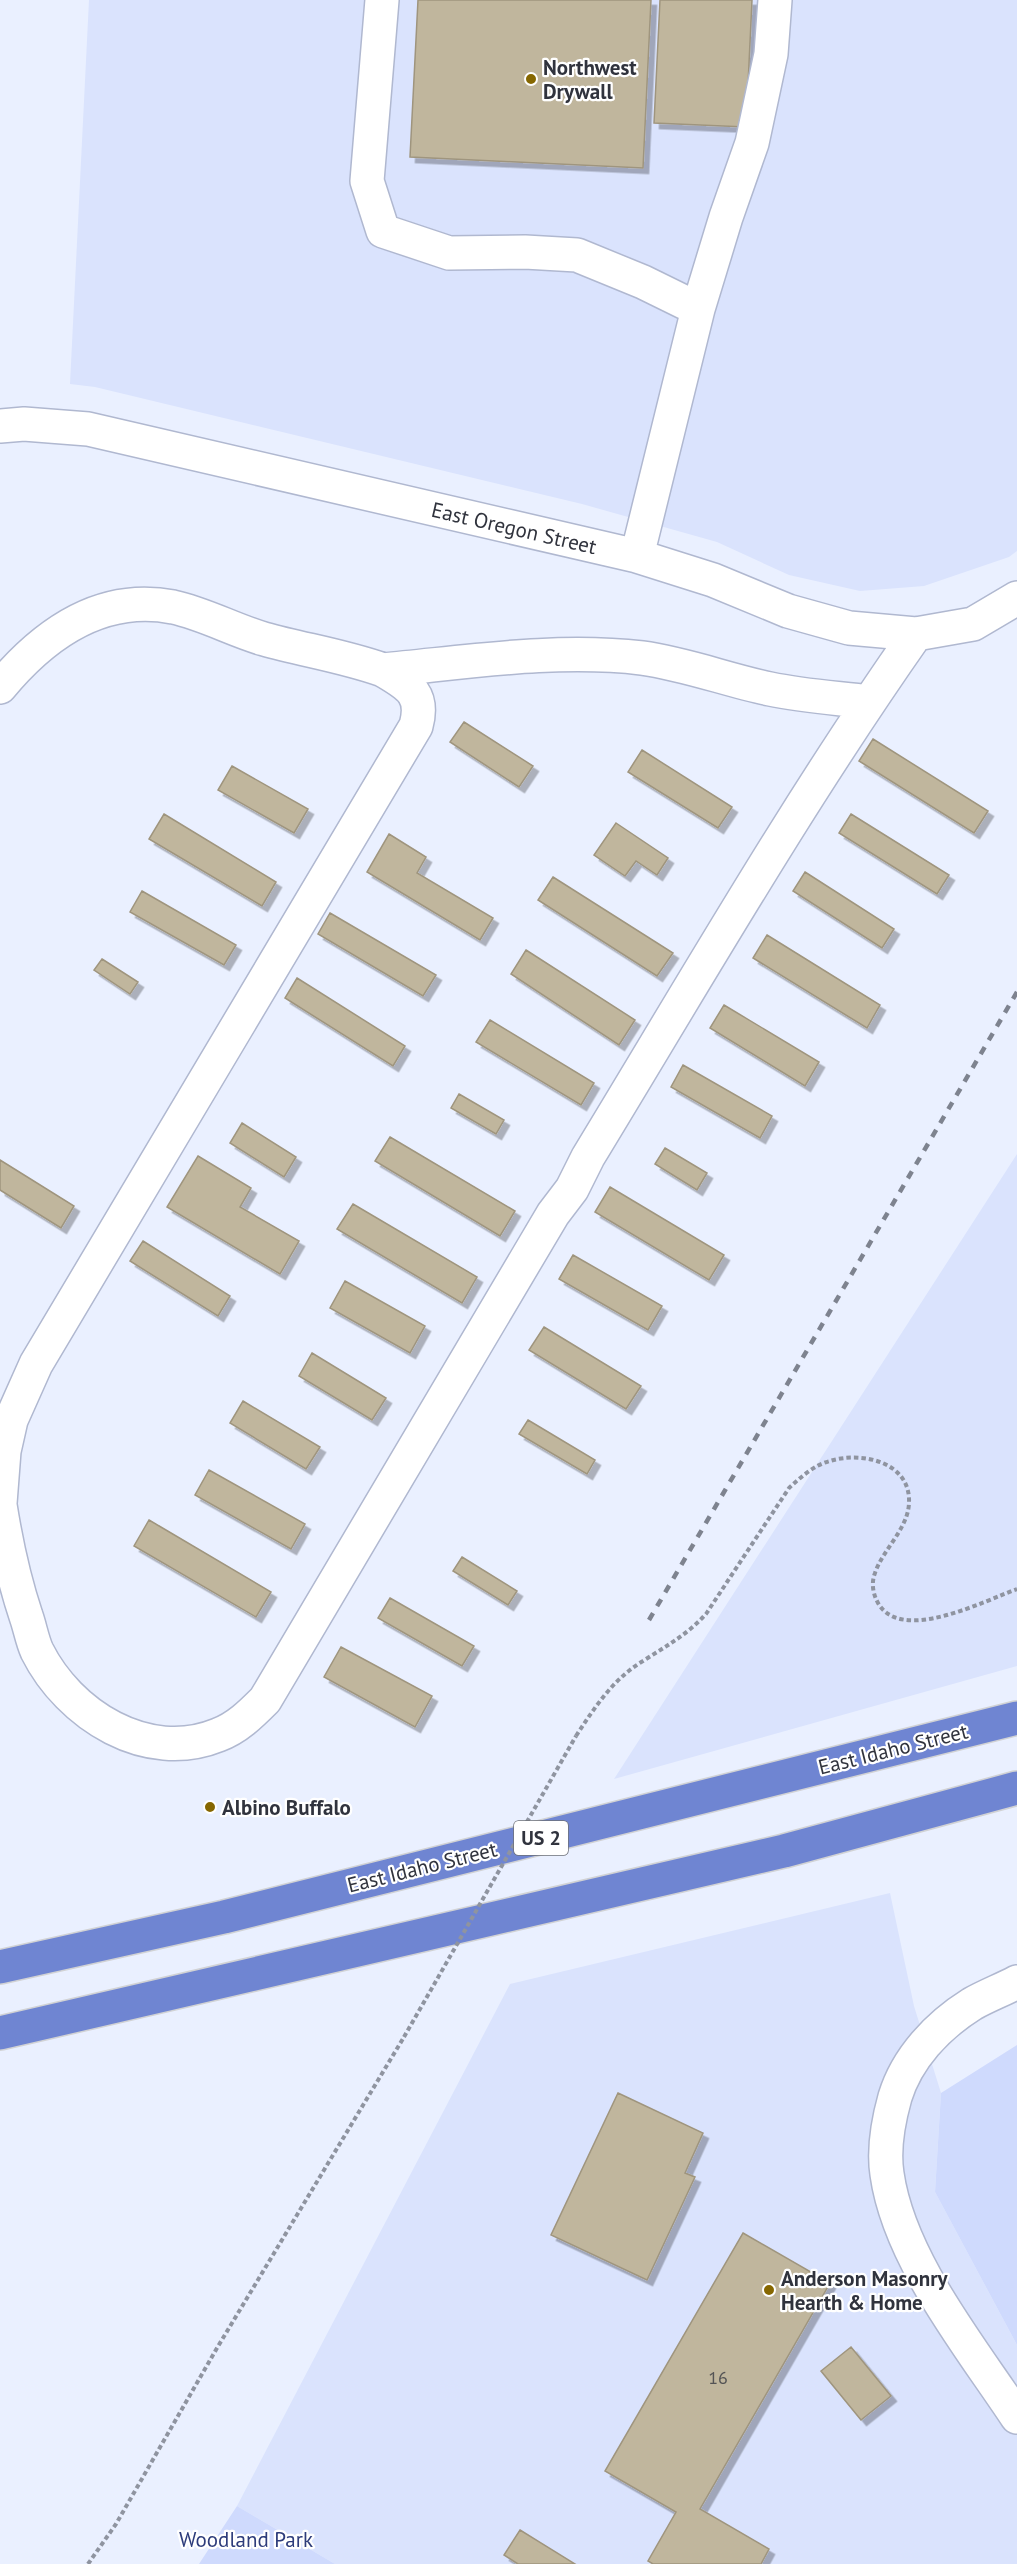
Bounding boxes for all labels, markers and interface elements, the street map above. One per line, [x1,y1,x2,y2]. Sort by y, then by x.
place label: Northwest Drywall [543,54,637,105]
marker: Northwest Drywall [524,72,538,86]
street label: East Oregon Street [429,496,599,560]
street label: East Idaho Street [815,1717,971,1781]
place label: Albino Buffalo [222,1794,351,1821]
marker: Albino Buffalo [203,1800,217,1814]
road number: US 2 [514,1821,568,1855]
street label: East Idaho Street [344,1835,500,1899]
place label: Anderson Masonry Hearth & Home [781,2265,949,2316]
marker: Anderson Masonry Hearth & Home [762,2283,776,2297]
house number: 16 [708,2366,728,2389]
park label: Woodland Park [179,2526,313,2553]

